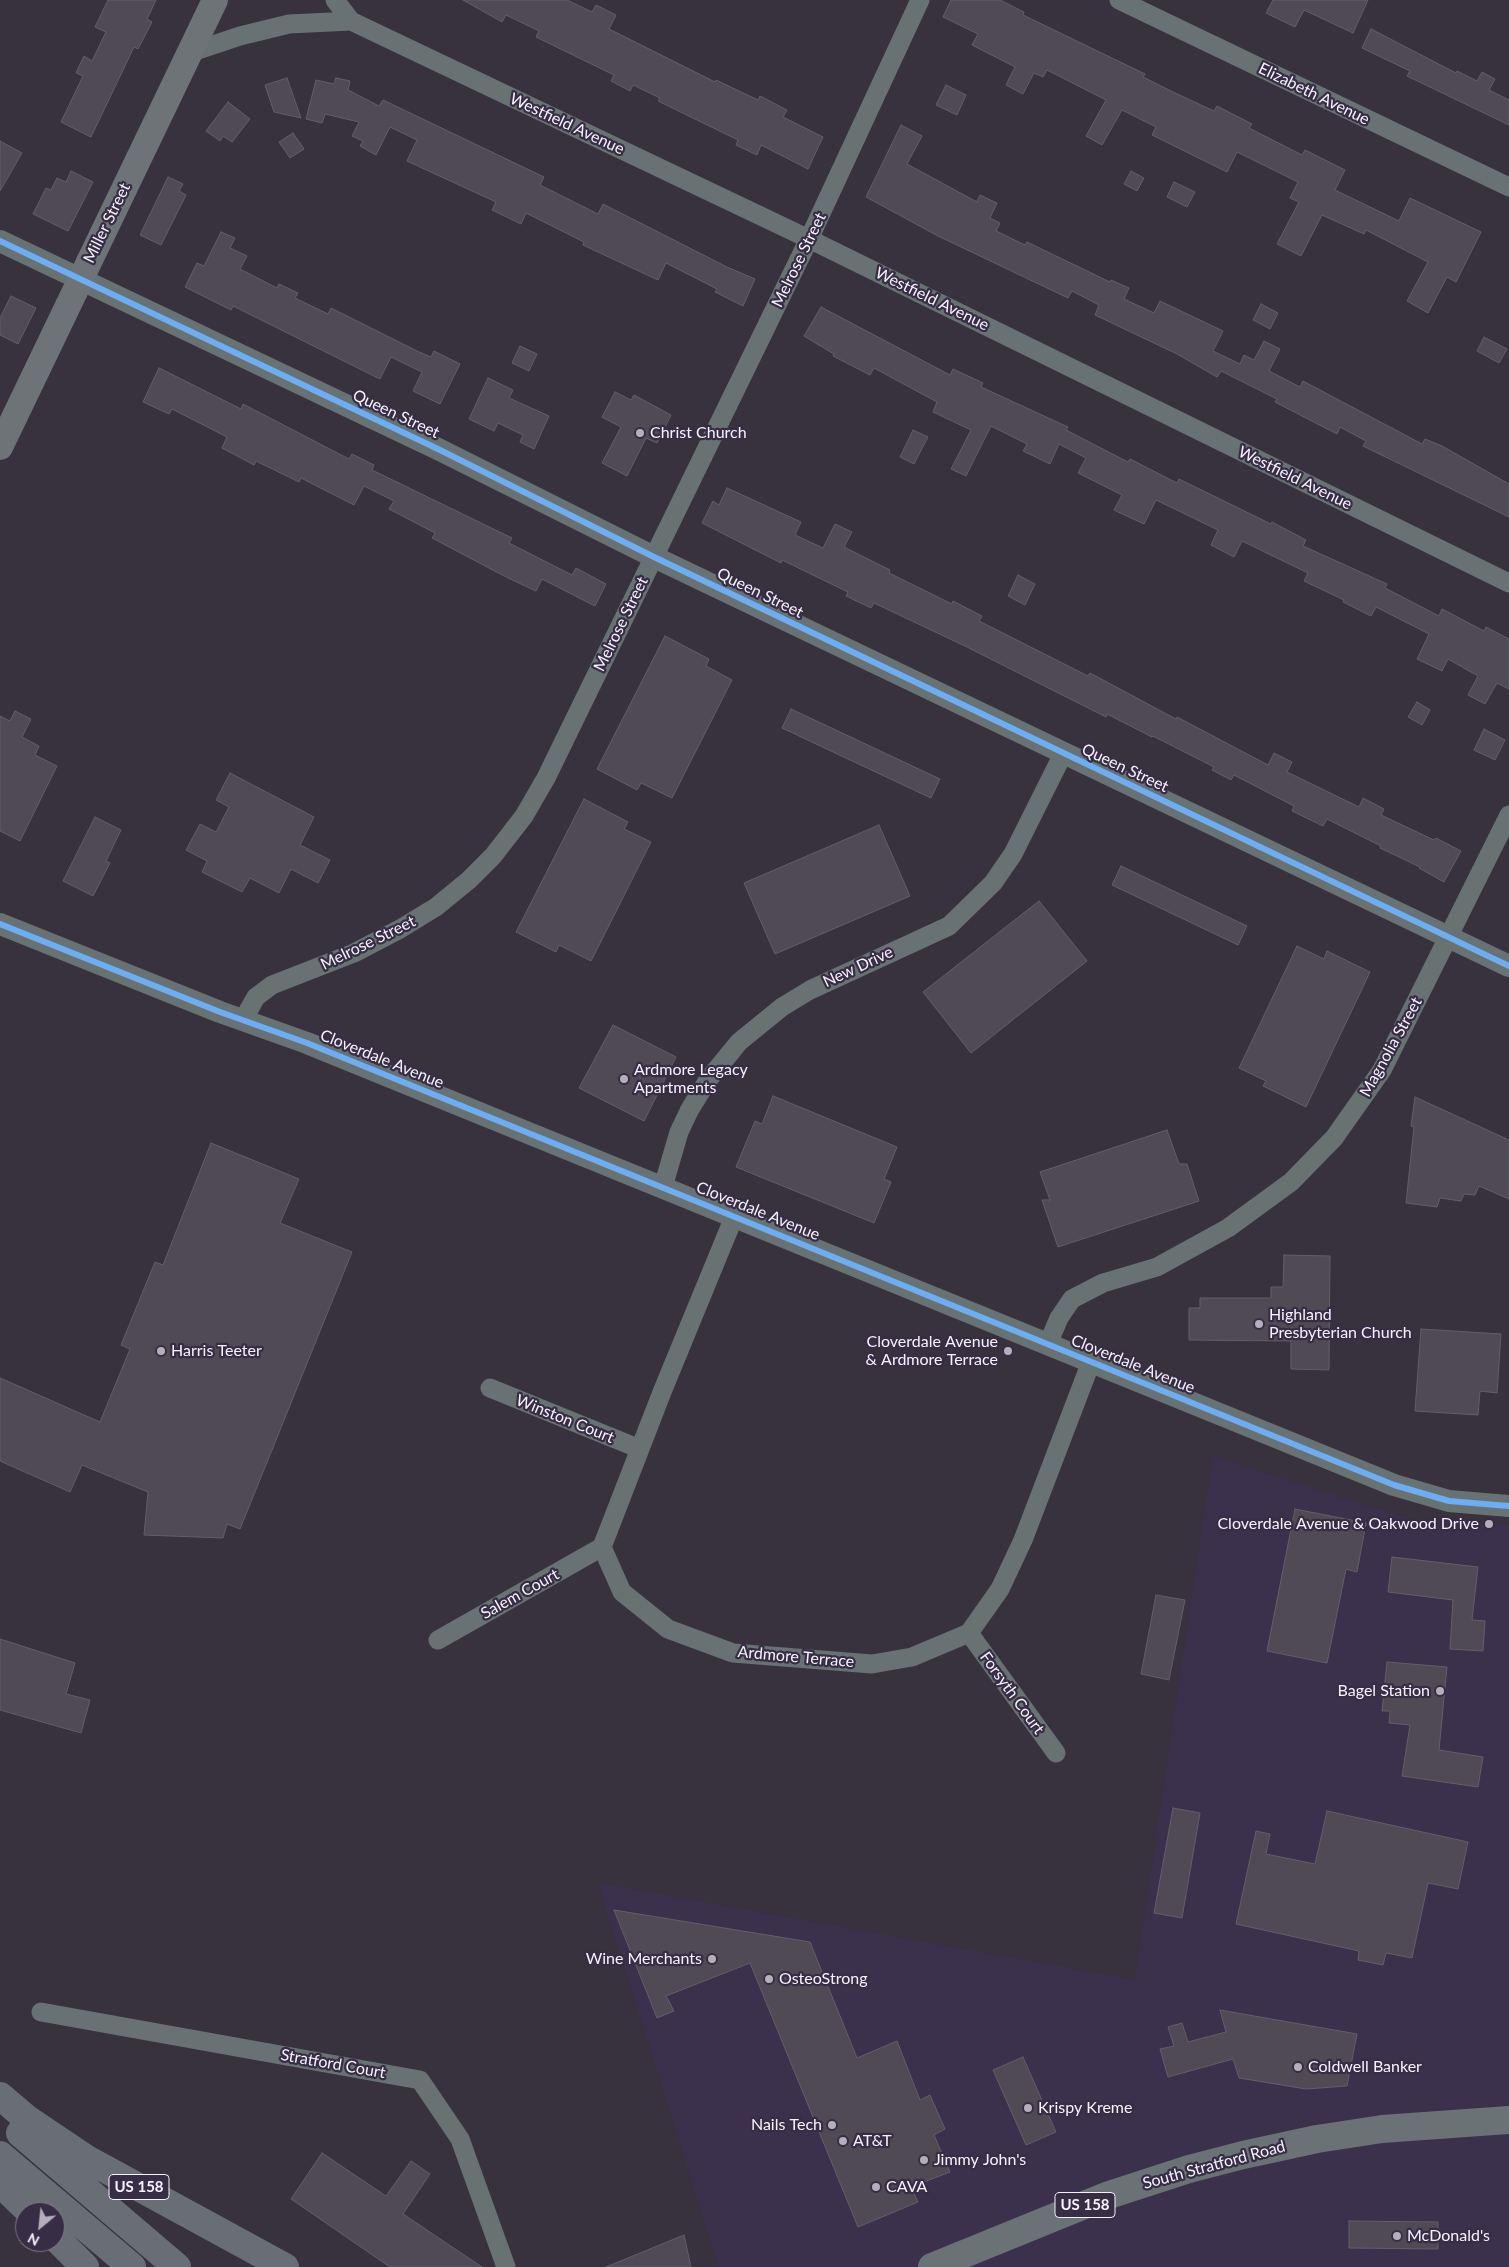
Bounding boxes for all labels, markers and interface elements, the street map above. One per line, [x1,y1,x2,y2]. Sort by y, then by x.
street label: Elizabeth Avenue [1255,59,1373,129]
street label: Westfield Avenue [507,89,627,159]
street label: Miller Street [79,180,135,266]
street label: Melrose Street [768,210,830,310]
street label: Westfield Avenue [872,263,992,335]
street label: Queen Street [350,386,442,442]
place label: Christ Church [650,423,747,443]
marker: Christ Church [634,427,646,439]
street label: Westfield Avenue [1235,442,1355,514]
street label: Queen Street [714,564,806,622]
street label: Melrose Street [590,574,652,674]
street label: Queen Street [1079,740,1171,796]
street label: Melrose Street [318,912,418,974]
street label: New Drive [820,942,896,992]
street label: Magnolia Street [1356,994,1426,1100]
street label: Cloverdale Avenue [317,1025,447,1093]
place label: Ardmore Legacy Apartments [634,1060,748,1098]
marker: Ardmore Legacy Apartments [618,1073,630,1085]
street label: Cloverdale Avenue [693,1177,823,1245]
place label: Highland Presbyterian Church [1269,1305,1412,1343]
marker: Highland Presbyterian Church [1253,1318,1265,1330]
street label: Cloverdale Avenue [1068,1330,1198,1398]
place label: Cloverdale Avenue & Ardmore Terrace [866,1332,998,1370]
place label: Harris Teeter [171,1341,262,1361]
marker: Harris Teeter [155,1345,167,1357]
marker: Cloverdale Avenue & Ardmore Terrace [1002,1345,1014,1357]
street label: Winston Court [513,1391,617,1447]
place label: Cloverdale Avenue & Oakwood Drive [1217,1514,1479,1534]
marker: Cloverdale Avenue & Oakwood Drive [1483,1518,1495,1530]
street label: Salem Court [478,1565,562,1623]
street label: Ardmore Terrace [737,1642,855,1672]
street label: Forsyth Court [976,1648,1048,1738]
place label: Bagel Station [1338,1681,1430,1701]
marker: Bagel Station [1434,1685,1446,1697]
place label: Wine Merchants [586,1949,702,1969]
marker: Wine Merchants [706,1953,718,1965]
place label: OsteoStrong [779,1969,867,1989]
marker: OsteoStrong [763,1973,775,1985]
street label: Stratford Court [279,2045,387,2083]
place label: Coldwell Banker [1308,2057,1422,2077]
marker: Coldwell Banker [1292,2061,1304,2073]
place label: Krispy Kreme [1038,2098,1132,2118]
marker: Krispy Kreme [1022,2102,1034,2114]
place label: Nails Tech [751,2115,822,2135]
marker: Nails Tech [826,2119,838,2131]
place label: AT&T [853,2131,892,2151]
marker: AT&T [837,2135,849,2147]
street label: South Stratford Road [1141,2137,1287,2193]
place label: Jimmy John's [934,2150,1026,2170]
marker: Jimmy John's [918,2154,930,2166]
road number: US 158 [109,2174,169,2200]
place label: CAVA [886,2177,927,2197]
marker: CAVA [870,2181,882,2193]
road number: US 158 [1055,2192,1115,2218]
north arrow [15,2202,65,2252]
place label: McDonald's [1407,2226,1490,2246]
text: N [24,2230,42,2250]
marker: McDonald's [1391,2230,1403,2242]

